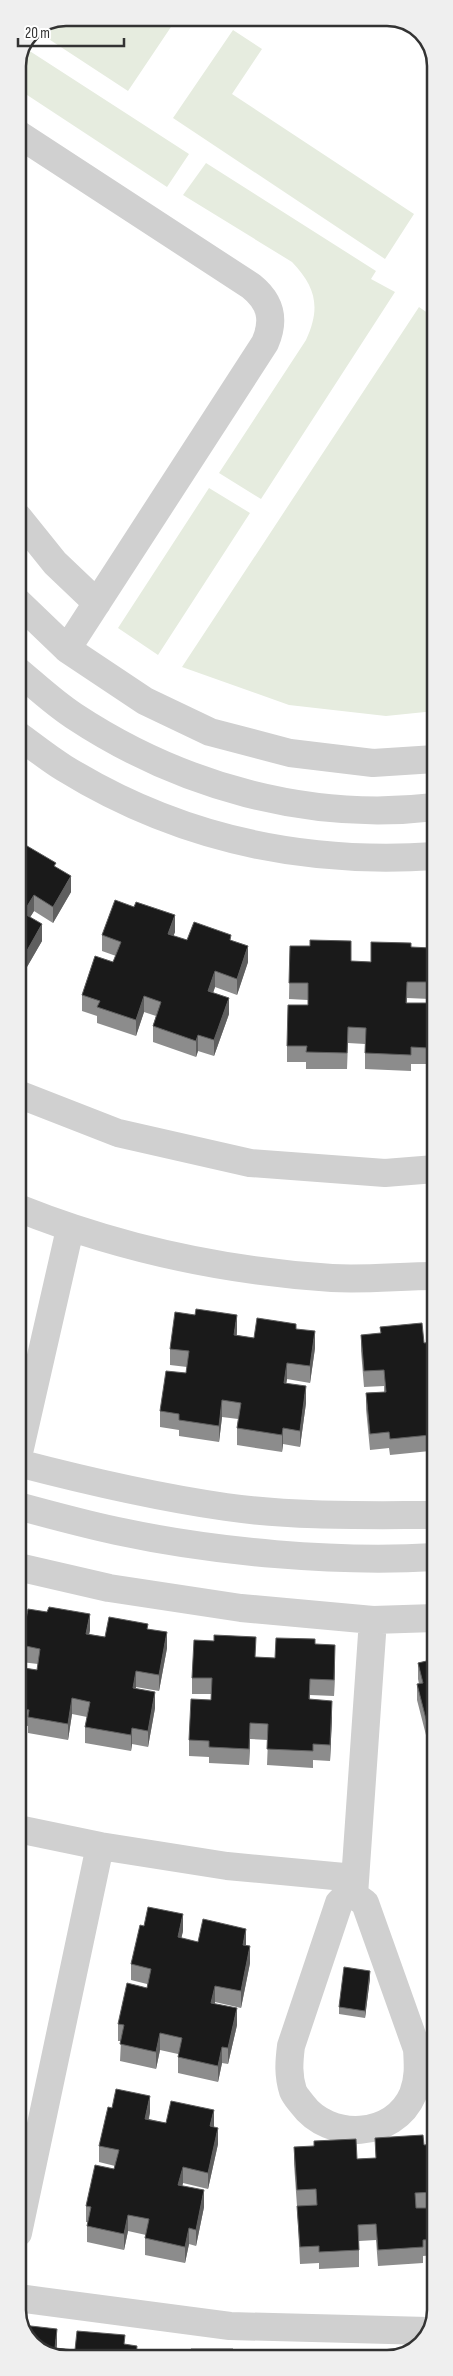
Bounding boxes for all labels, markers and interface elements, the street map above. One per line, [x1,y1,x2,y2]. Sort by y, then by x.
scale bar [18,15,124,47]
text: 20 m [25,24,50,43]

